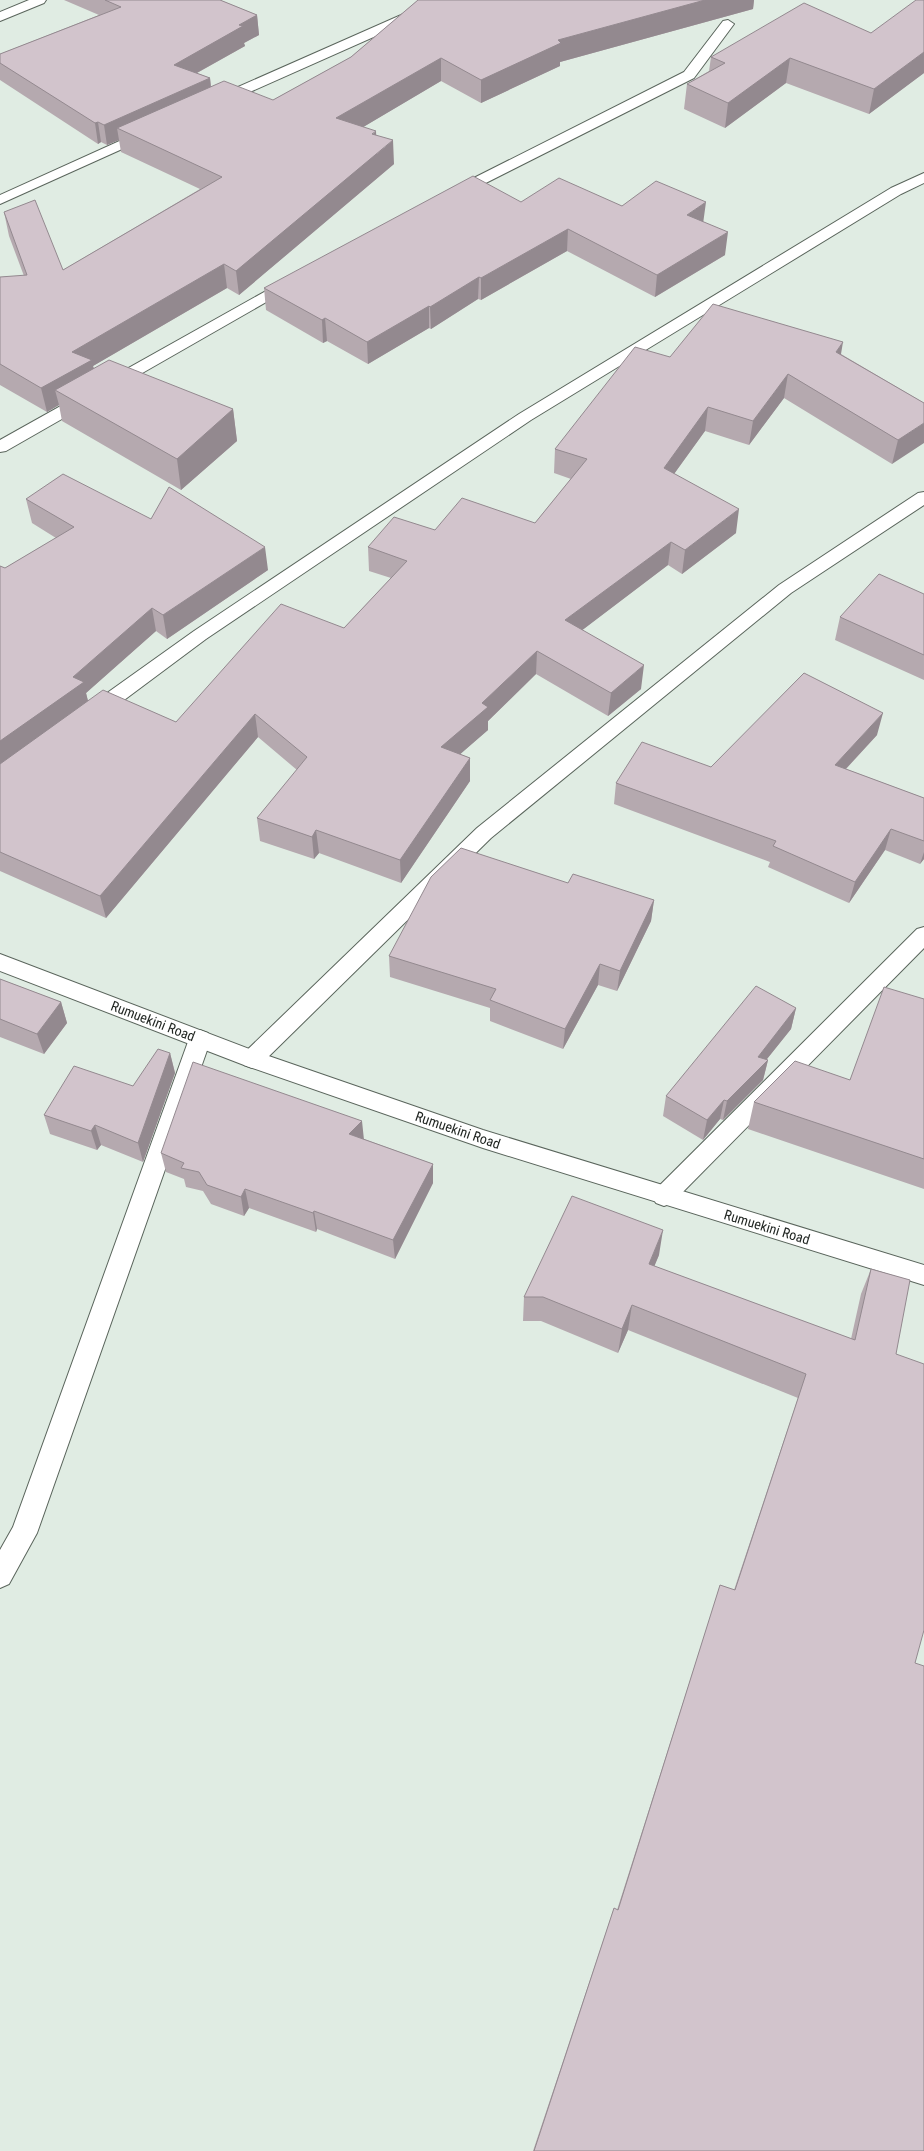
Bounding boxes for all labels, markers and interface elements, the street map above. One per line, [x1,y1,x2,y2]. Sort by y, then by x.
street label: Rumuekini Road [109,998,197,1044]
street label: Rumuekini Road [413,1108,503,1152]
street label: Rumuekini Road [722,1206,812,1248]

